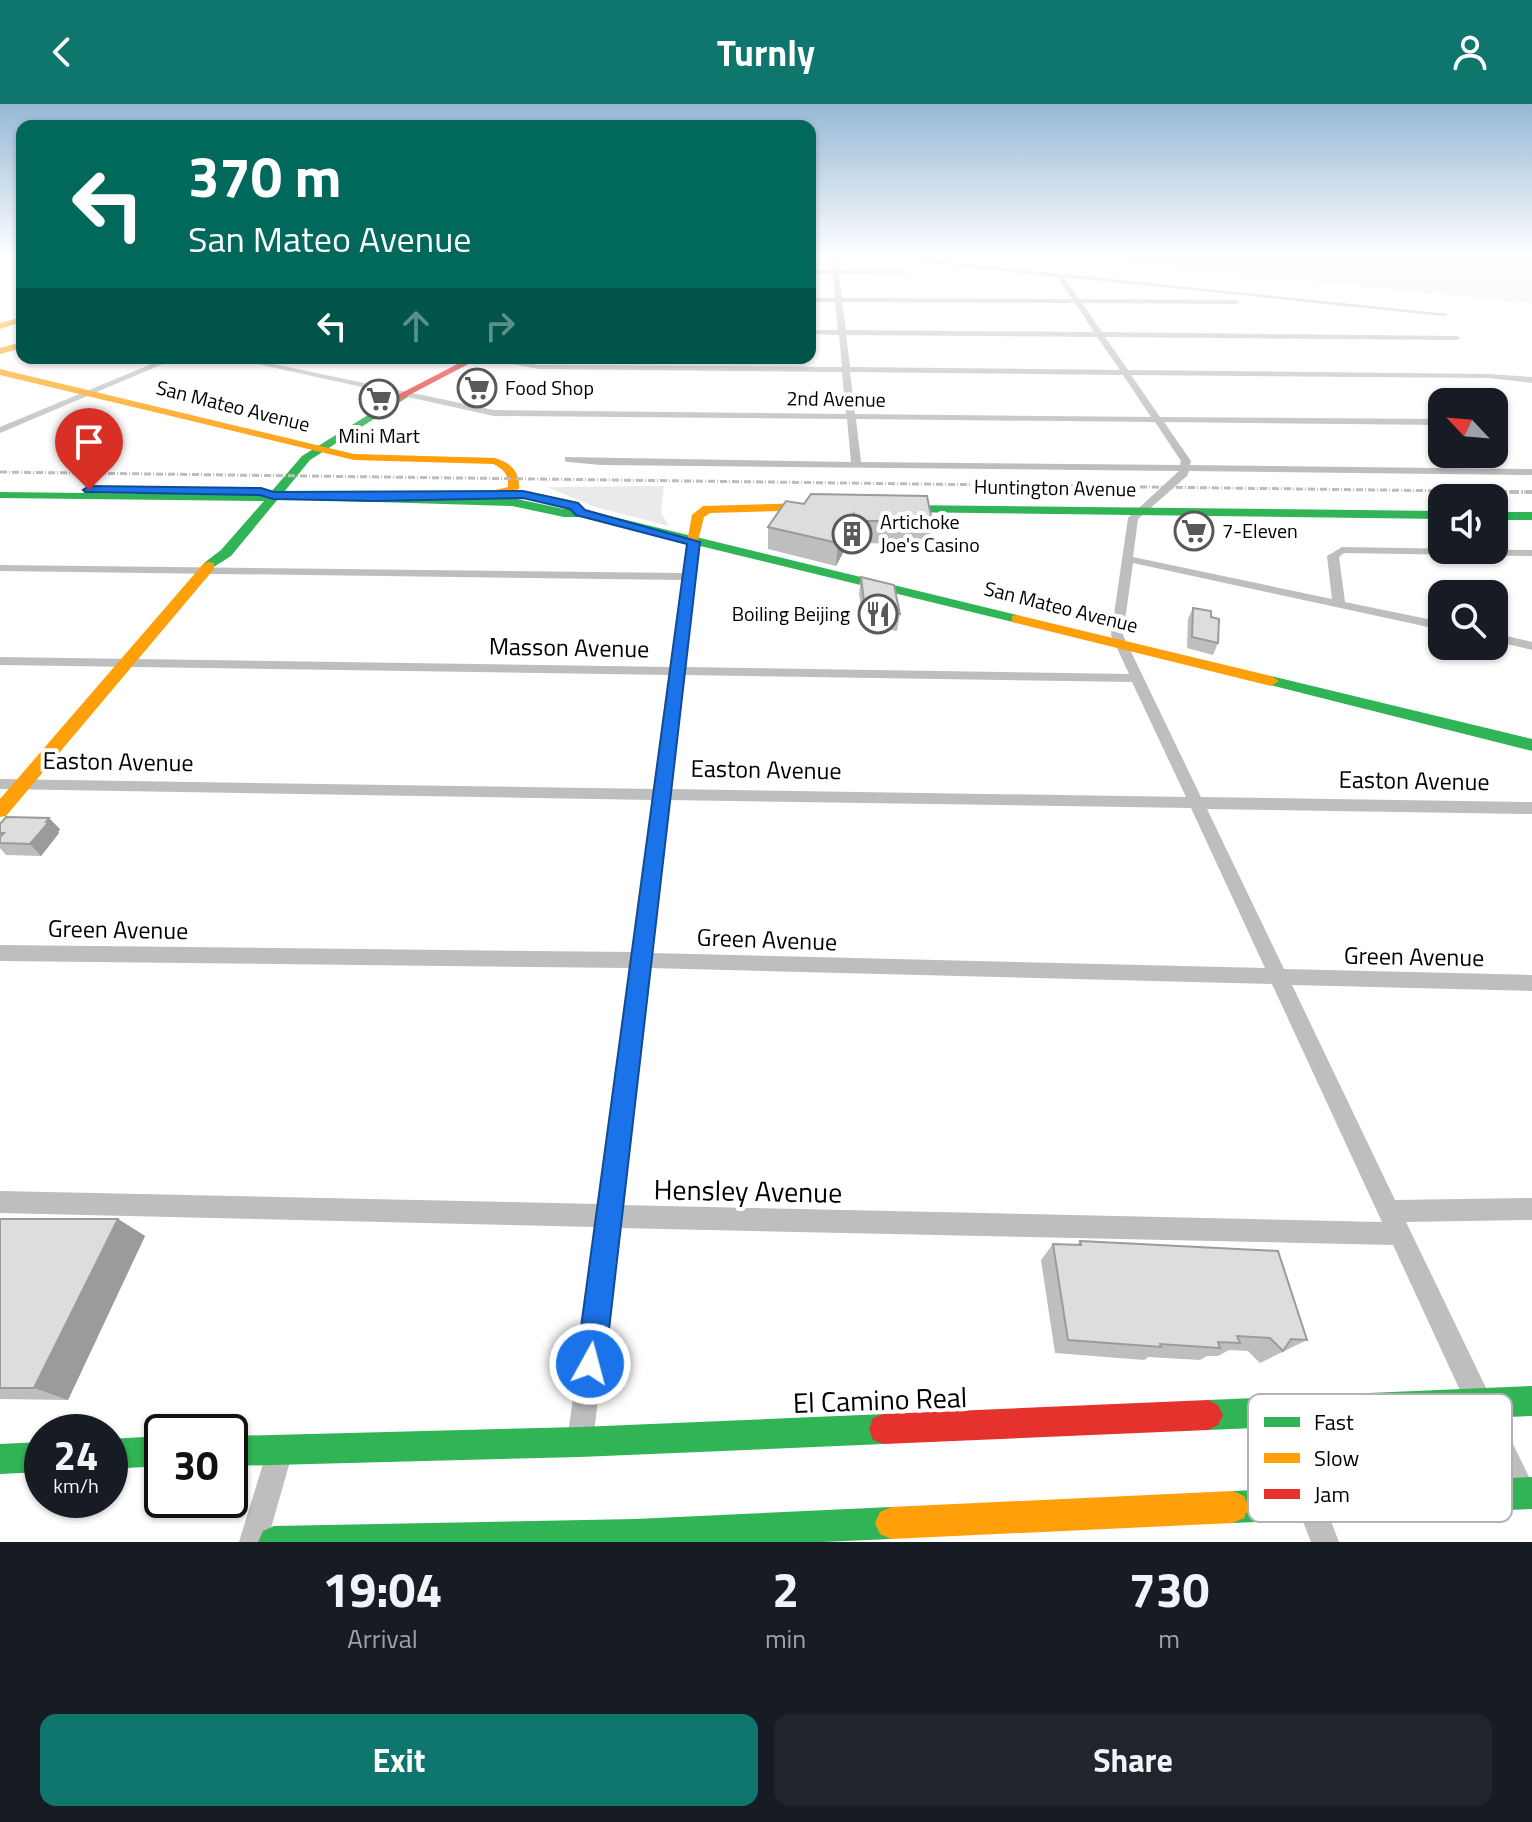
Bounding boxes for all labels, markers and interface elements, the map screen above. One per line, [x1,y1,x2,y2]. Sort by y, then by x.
text: Turnly [717,25,815,80]
icon: back [40,30,84,74]
icon: person [1448,30,1492,74]
text: 370 m [188,134,341,219]
icon: left [56,152,160,256]
text: San Mateo Avenue [188,211,471,266]
icon: left [310,304,354,348]
icon: ahead [394,304,438,348]
icon: right [478,304,522,348]
supermarket icon: Food Shop [456,367,498,409]
street label: San Mateo Avenue [153,371,313,440]
place label: Food Shop [505,372,594,403]
supermarket icon: Mini Mart [358,378,400,420]
street label: 2nd Avenue [786,382,886,415]
north arrow [1428,388,1508,468]
map controls [1428,388,1508,660]
pin [55,408,123,490]
icon: arrive [67,420,111,464]
place label: Mini Mart [338,420,420,451]
street label: Huntington Avenue [974,471,1137,504]
button: sound [1428,484,1508,564]
place label: Artichoke Joe's Casino [880,506,980,560]
supermarket icon: 7-Eleven [1173,510,1215,552]
building icon: Artichoke Joe's Casino [831,513,873,555]
place label: 7-Eleven [1222,515,1298,546]
street label: San Mateo Avenue [981,572,1141,641]
button: search [1428,580,1508,660]
restaurant icon: Boiling Beijing [857,593,899,635]
place label: Boiling Beijing [732,598,850,629]
street label: Masson Avenue [489,628,650,666]
street label: Easton Avenue [42,742,194,780]
street label: Easton Avenue [690,750,842,788]
street label: Easton Avenue [1338,761,1490,799]
street label: Green Avenue [48,910,188,948]
street label: Green Avenue [696,919,838,959]
street label: Green Avenue [1344,937,1484,975]
street label: Hensley Avenue [653,1167,843,1214]
position arrow [548,1322,632,1406]
street label: El Camino Real [792,1375,968,1424]
legend [1248,1394,1512,1522]
text: Fast [1314,1405,1354,1439]
speed limit sign: 30 [144,1414,248,1518]
text: 24 [54,1425,98,1486]
text: Slow [1314,1441,1360,1475]
text: km/h [53,1470,99,1501]
text: Jam [1314,1477,1350,1511]
text: 19:04 [323,1553,442,1626]
text: 2 [772,1553,799,1626]
text: 730 [1129,1553,1209,1626]
text: Arrival [347,1619,418,1658]
text: min [765,1619,806,1658]
text: m [1158,1619,1180,1658]
button: Exit [40,1714,758,1806]
button: Share [774,1714,1492,1806]

